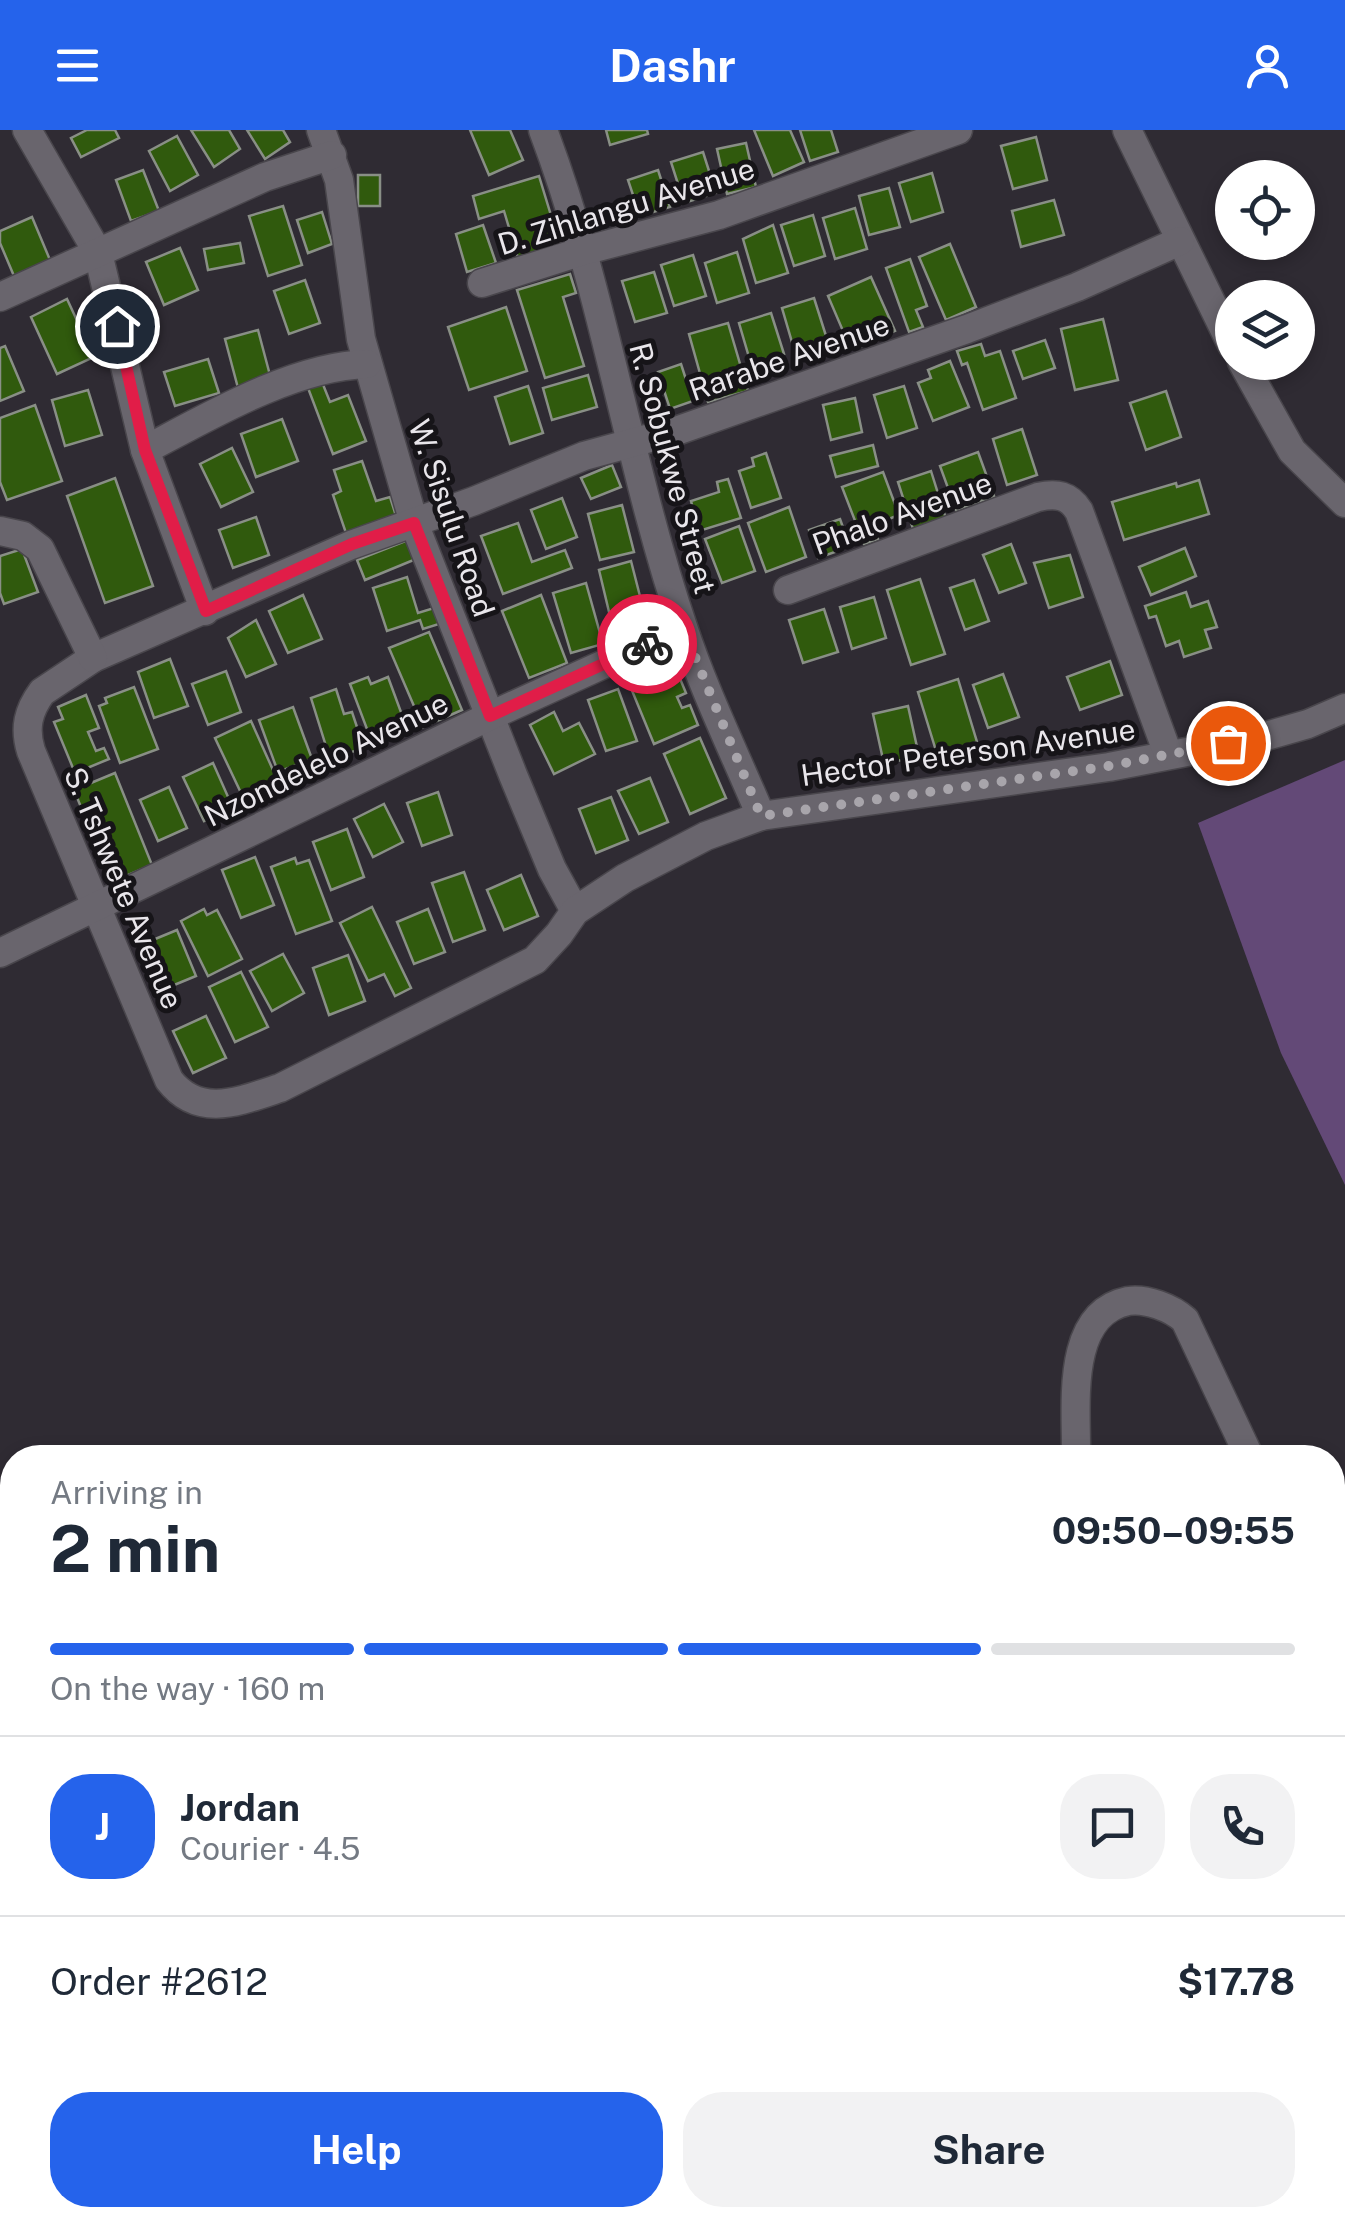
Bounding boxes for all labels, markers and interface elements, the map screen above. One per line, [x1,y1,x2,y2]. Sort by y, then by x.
icon: menu [50,38,105,93]
icon: person [1240,38,1295,93]
text: Dashr [609,39,736,92]
street label: D. Zihlangu Avenue [493,150,759,262]
map controls [1215,160,1315,380]
button: locate [1215,160,1315,260]
button: layers [1215,280,1315,380]
pin [75,284,160,369]
icon: home [90,299,145,354]
street label: Rarabe Avenue [684,306,894,408]
street label: R. Sobukwe Street [622,338,724,598]
street label: W. Sisulu Road [401,415,503,621]
street label: Phalo Avenue [807,464,997,562]
courier [597,594,697,694]
icon: bike [620,617,675,672]
street label: Nzondelelo Avenue [198,684,454,834]
pin [1186,701,1271,786]
street label: Hector Peterson Avenue [798,711,1138,793]
icon: bag [1201,716,1256,771]
street label: S. Tshwete Avenue [57,762,191,1014]
text: Arriving in [50,1474,203,1511]
text: 09:50–09:55 [1052,1508,1295,1553]
text: 2 min [50,1510,220,1587]
text: On the way · 160 m [50,1670,325,1707]
button: chat [1060,1774,1165,1879]
button: phone [1190,1774,1295,1879]
text: Jordan [180,1785,300,1830]
text: J [95,1804,110,1849]
text: Courier · 4.5 [180,1830,360,1867]
text: Order #2612 [50,1959,268,2004]
text: $17.78 [1177,1959,1295,2004]
button: Help [50,2092,663,2207]
button: Share [683,2092,1295,2207]

